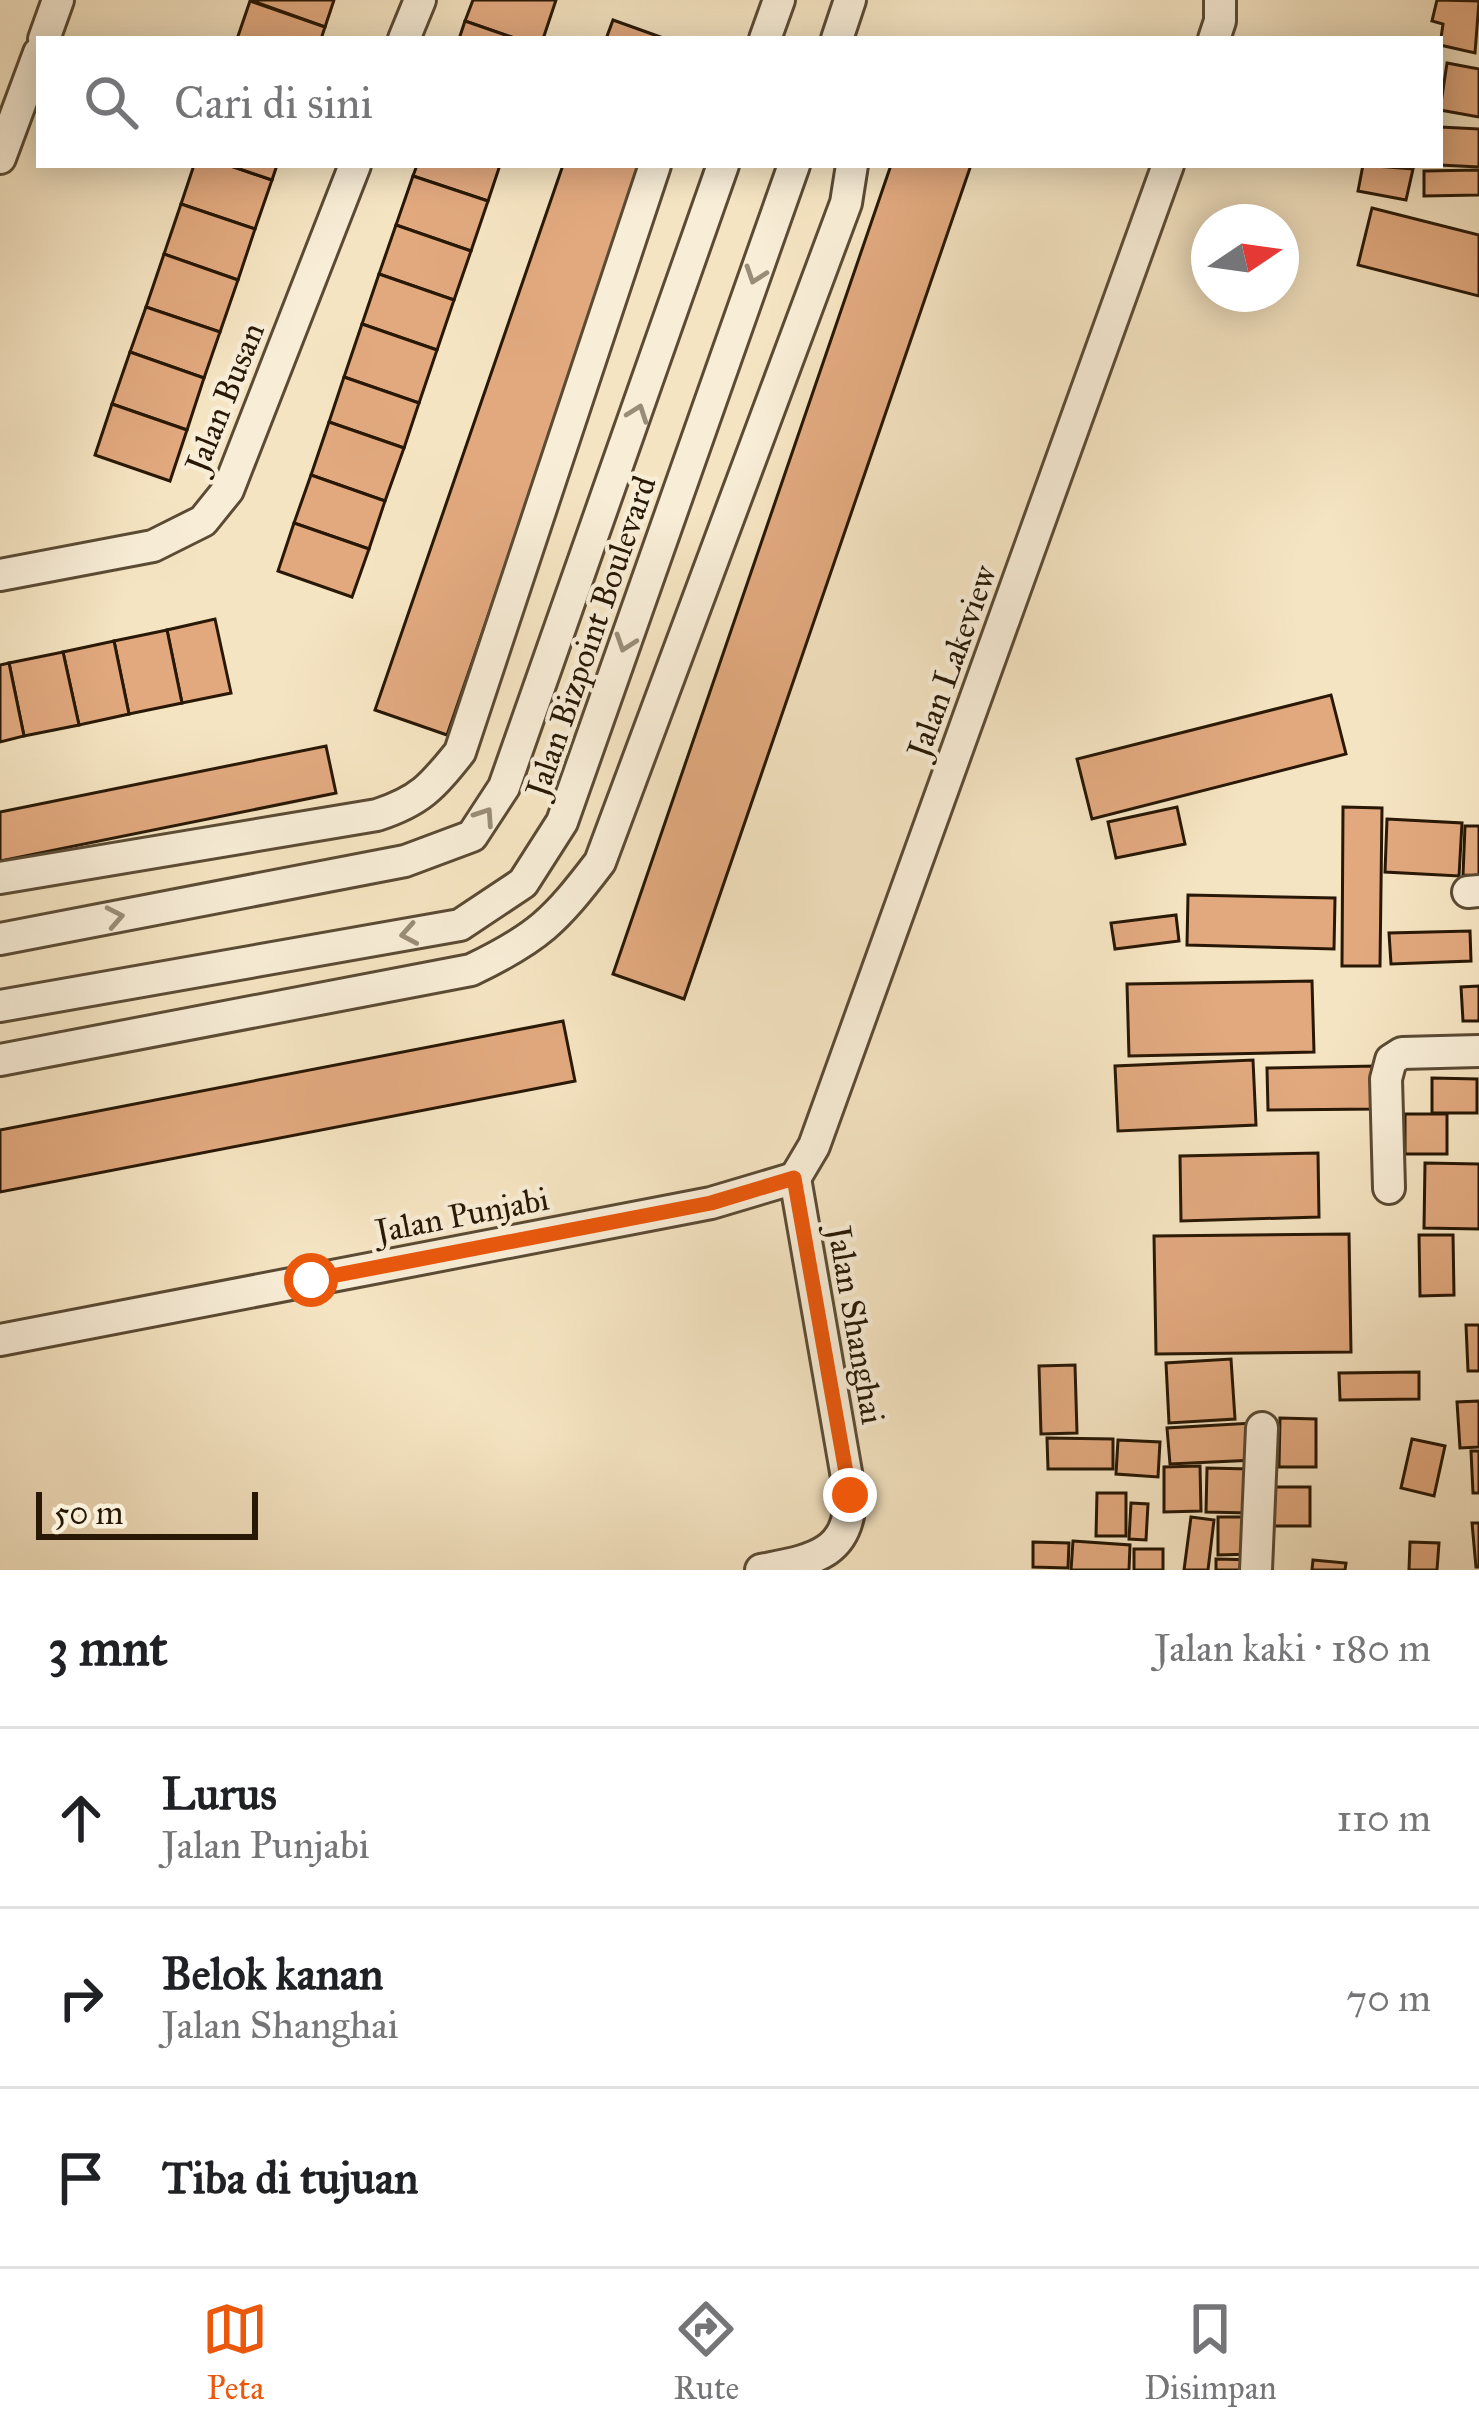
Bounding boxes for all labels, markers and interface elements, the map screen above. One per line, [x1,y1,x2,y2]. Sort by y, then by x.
search box [36,36,1443,168]
icon: search [78,69,144,135]
text: Cari di sini [174,75,373,130]
north arrow [1191,204,1299,312]
one-way arrow [745,264,769,285]
street label: Jalan Busan [176,317,274,481]
one-way arrow [624,404,648,425]
street label: Jalan Bizpoint Boulevard [516,470,666,805]
street label: Jalan Lakeview [898,559,1007,766]
one-way arrow [615,631,639,652]
one-way arrow [470,808,492,830]
one-way arrow [104,905,124,931]
one-way arrow [399,920,419,946]
street label: Jalan Punjabi [369,1179,552,1253]
street label: Jalan Shanghai [817,1220,893,1427]
route start [284,1253,338,1307]
route end [823,1468,877,1522]
scale bar [36,1486,258,1539]
text: 50 m [54,1493,123,1533]
text: 3 mnt [48,1617,168,1679]
text: Jalan kaki · 180 m [1154,1624,1431,1672]
text: Lurus [162,1766,277,1821]
icon: ahead [48,1785,114,1851]
text: 110 m [1336,1794,1431,1842]
text: Jalan Punjabi [162,1821,370,1869]
text: Belok kanan [162,1946,383,2001]
icon: right [48,1965,114,2031]
text: 70 m [1346,1974,1431,2022]
text: Jalan Shanghai [162,2001,399,2049]
icon: arrive [48,2145,114,2211]
text: Tiba di tujuan [162,2150,418,2205]
tab: Peta [202,2296,268,2408]
tab: Rute [673,2296,739,2408]
tab: Disimpan [1144,2296,1277,2408]

